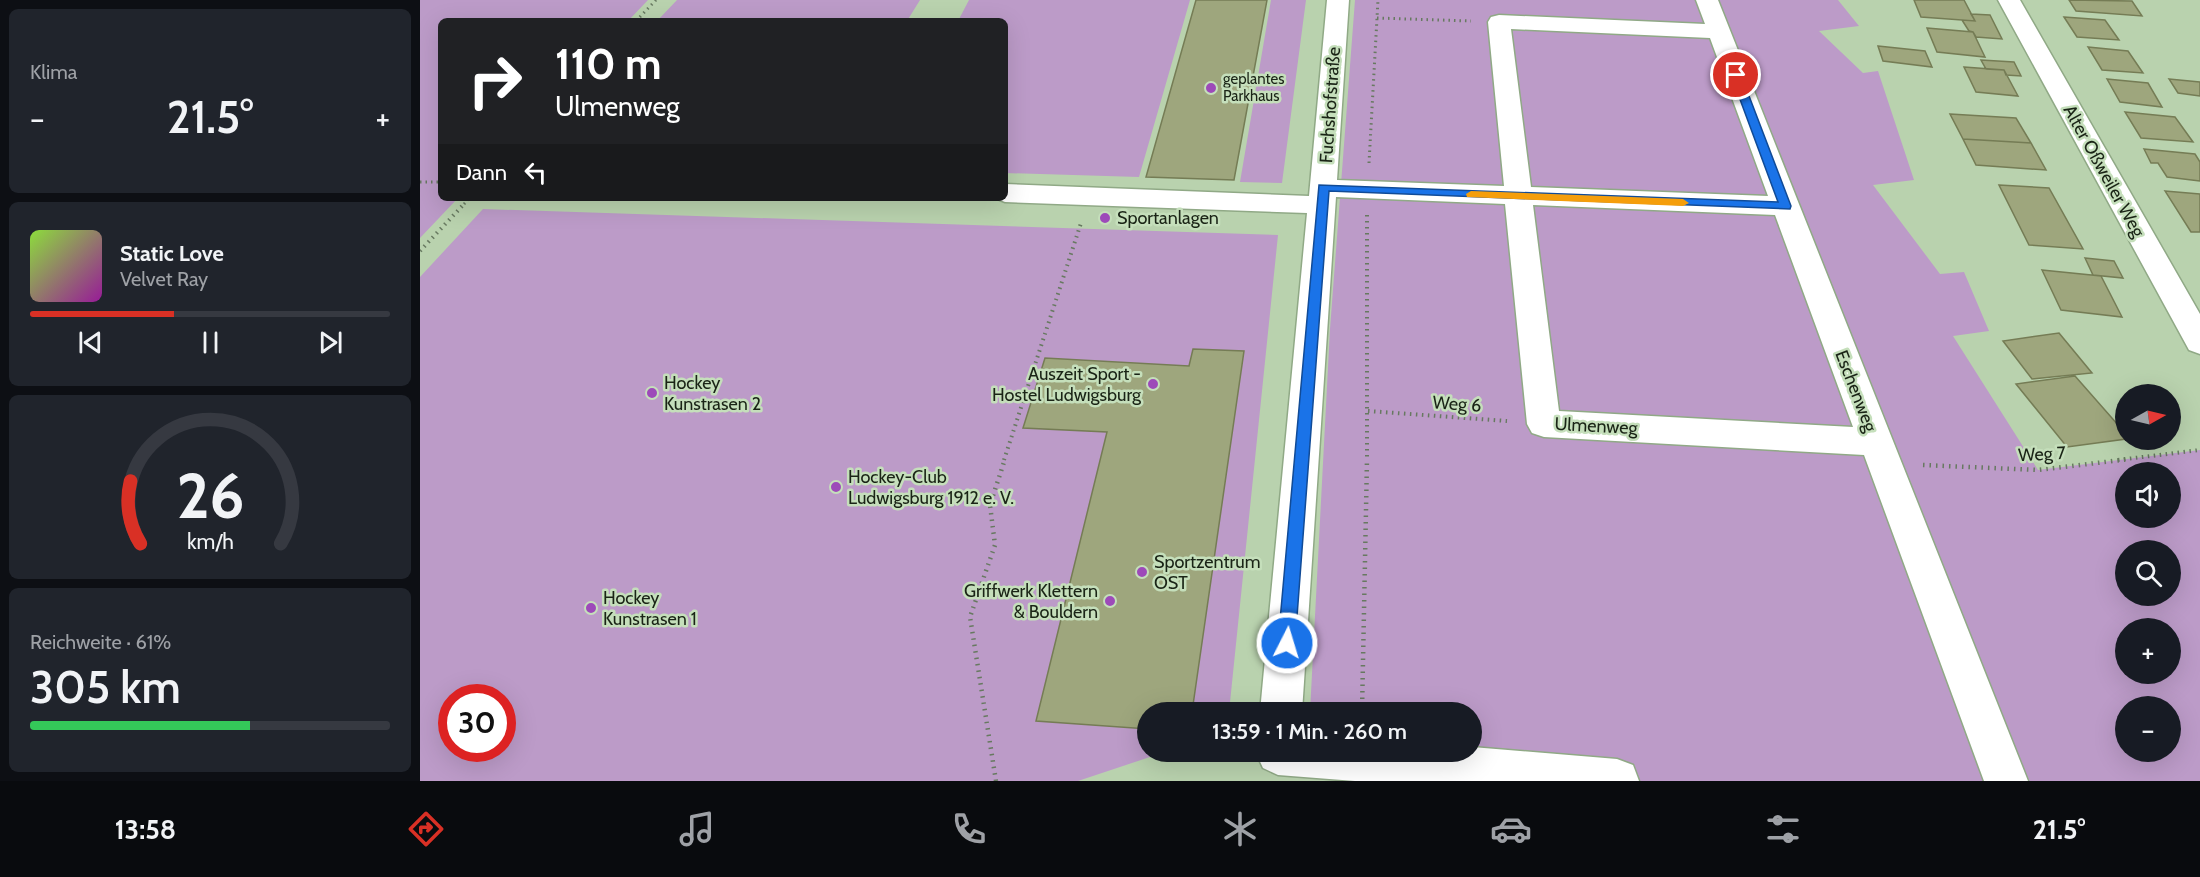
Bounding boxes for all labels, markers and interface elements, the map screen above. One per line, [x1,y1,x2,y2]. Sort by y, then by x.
text: 110 m [555,38,662,90]
icon: right [456,42,534,120]
street label: Fuchshofstraße [1315,46,1345,164]
pin [1710,49,1761,100]
icon: arrive [1719,58,1752,91]
text: Klima [30,60,77,84]
place label: geplantes Parkhaus [1223,70,1284,105]
marker: geplantes Parkhaus [1204,81,1218,95]
text: 21.5° [167,90,253,144]
text: Ulmenweg [555,90,680,123]
text: − [30,98,45,138]
text: + [375,98,390,138]
street label: Alter Oßweiler Weg [2059,101,2150,242]
icon: left [519,156,552,189]
text: Dann [456,159,507,186]
place label: Sportanlagen [1117,207,1219,229]
marker: Sportanlagen [1098,211,1112,225]
text: Static Love [120,240,224,267]
text: Velvet Ray [120,267,208,291]
icon: previous [74,326,107,359]
icon: pause [194,326,227,359]
icon: next [314,326,347,359]
street label: Eschenweg [1830,347,1882,436]
place label: Auszeit Sport - Hostel Ludwigsburg [992,363,1142,406]
place label: Hockey Kunstrasen 2 [664,372,761,415]
marker: Auszeit Sport - Hostel Ludwigsburg [1146,377,1160,391]
north arrow [2115,384,2181,450]
map controls [2115,384,2181,762]
marker: Hockey Kunstrasen 2 [645,386,659,400]
street label: Weg 6 [1432,391,1482,417]
street label: Ulmenweg [1554,413,1639,439]
street label: Weg 7 [2018,442,2066,466]
text: 26 [176,458,244,534]
button: sound [2115,462,2181,528]
place label: Hockey-Club Ludwigsburg 1912 e. V. [848,466,1014,509]
marker: Hockey-Club Ludwigsburg 1912 e. V. [829,480,843,494]
text: km/h [187,528,233,554]
button: search [2115,540,2181,606]
place label: Sportzentrum OST [1154,551,1260,594]
marker: Sportzentrum OST [1135,565,1149,579]
place label: Griffwerk Klettern & Bouldern [964,580,1098,623]
place label: Hockey Kunstrasen 1 [603,587,697,630]
marker: Griffwerk Klettern & Bouldern [1103,594,1117,608]
marker: Hockey Kunstrasen 1 [584,601,598,615]
position arrow [1255,611,1319,675]
button: + [2115,618,2181,684]
text: Reichweite · 61% [30,630,171,654]
text: 305 km [30,660,181,714]
speed limit sign: 30 [438,684,516,762]
button: − [2115,696,2181,762]
text: 13:59 · 1 Min. · 260 m [1212,718,1407,745]
icon: directions [405,808,447,850]
icon: music [676,808,718,850]
icon: phone [948,808,990,850]
icon: climate [1219,808,1261,850]
icon: car [1490,808,1532,850]
icon: filters [1762,808,1804,850]
text: 13:58 [115,813,176,846]
text: 21.5° [2033,813,2085,846]

